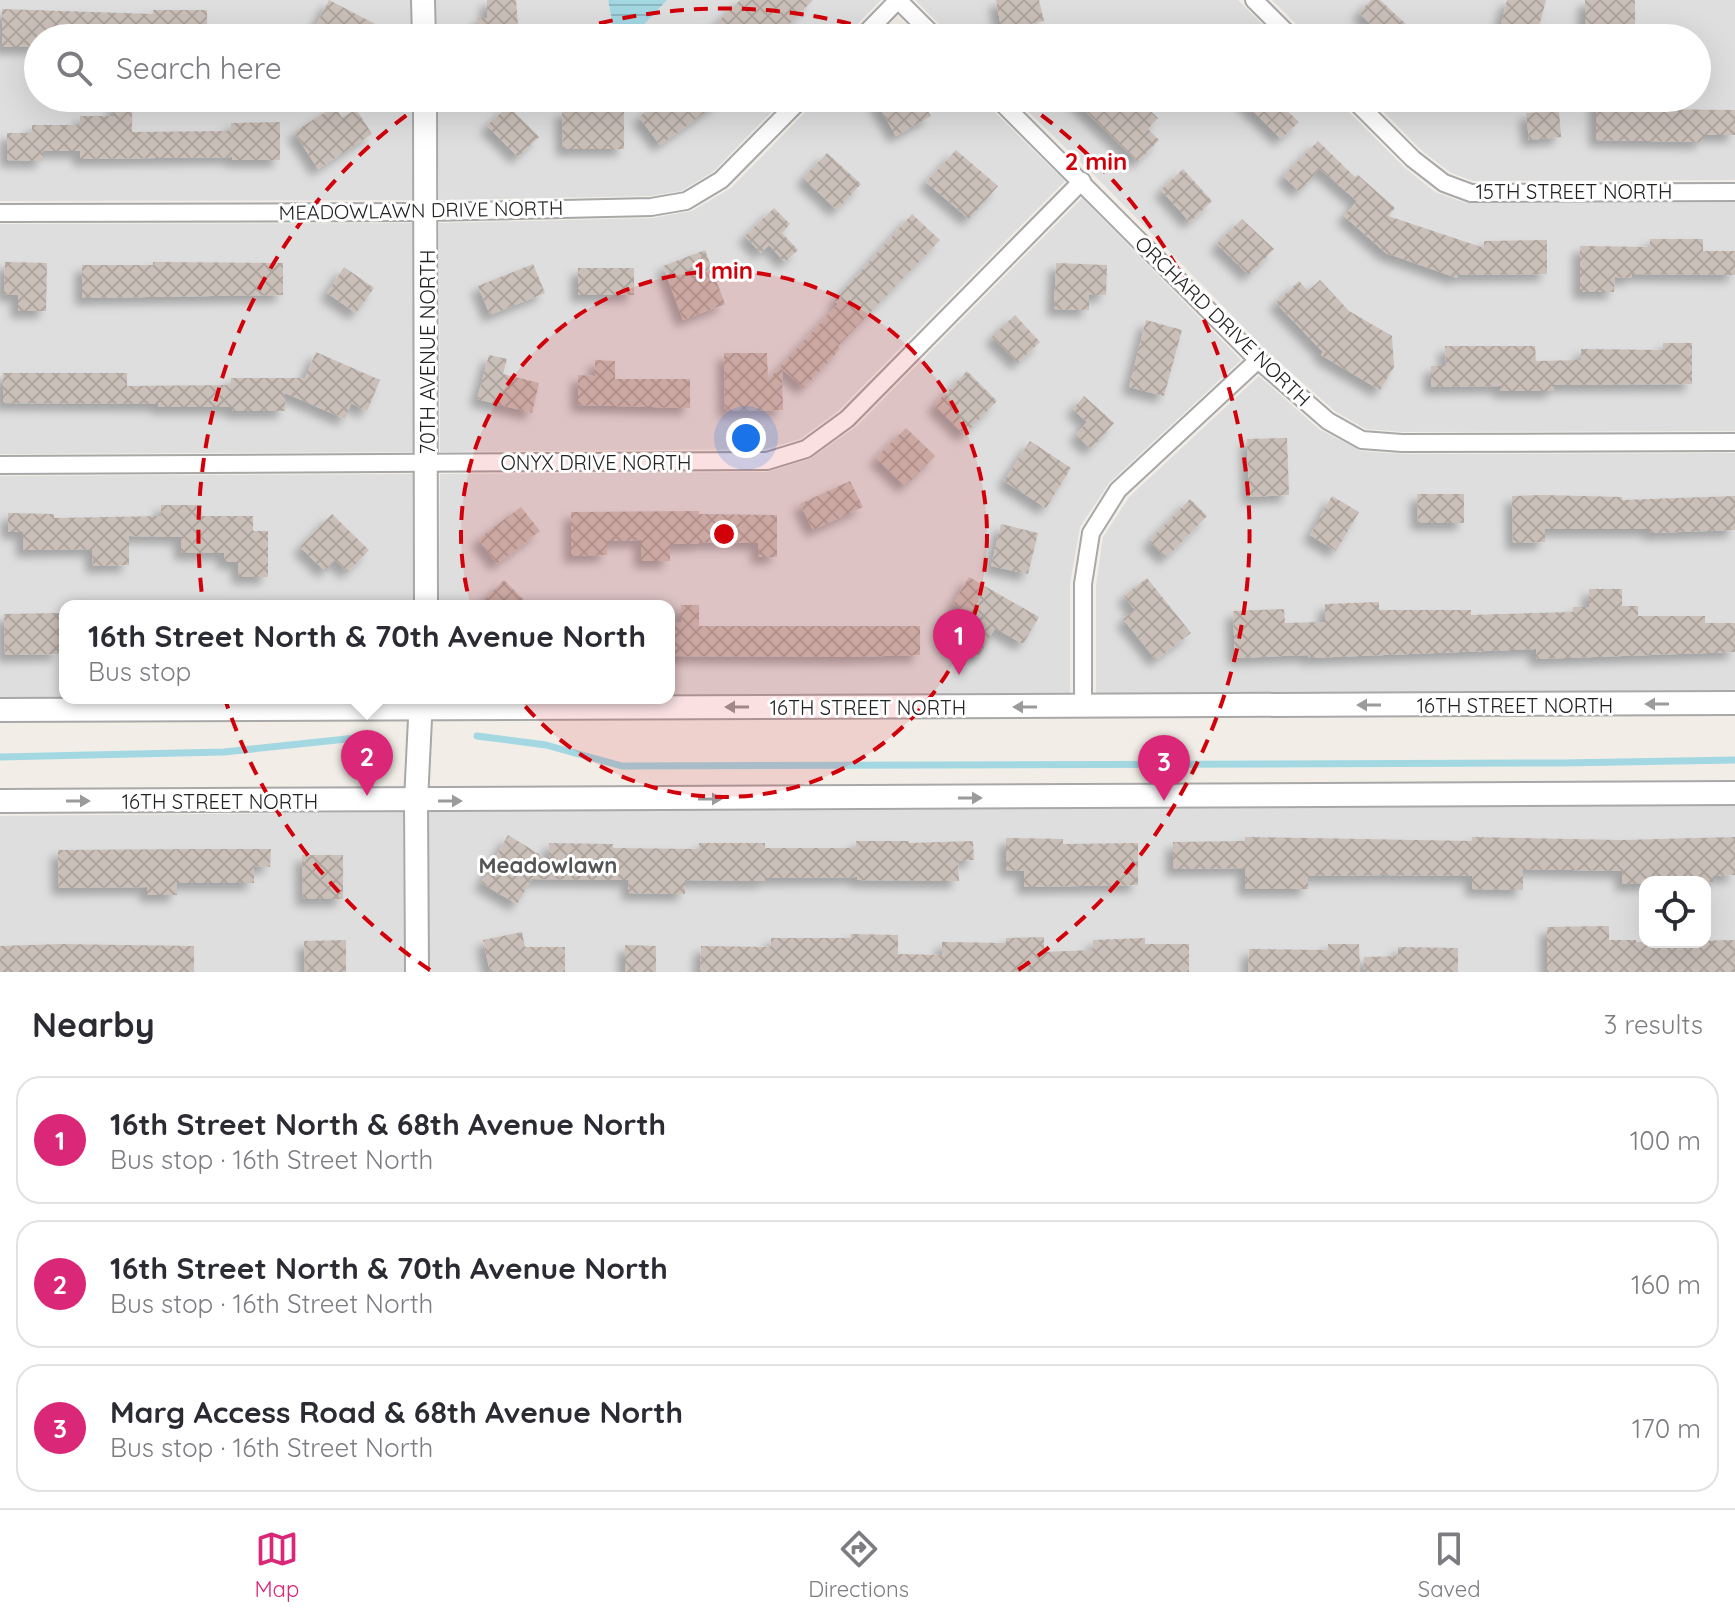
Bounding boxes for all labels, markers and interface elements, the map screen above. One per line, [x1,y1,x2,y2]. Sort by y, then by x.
search box [24,24,1711,112]
icon: search [52,46,96,90]
text: Search here [116,49,282,87]
text: 2 min [1065,146,1127,176]
street label: 15TH STREET NORTH [1476,179,1672,204]
street label: MEADOWLAWN DRIVE NORTH [278,195,564,225]
street label: ORCHARD DRIVE NORTH [1130,231,1316,411]
street label: 70TH AVENUE NORTH [415,250,440,454]
text: 1 min [695,255,753,285]
your location [726,418,766,458]
street label: ONYX DRIVE NORTH [501,450,692,475]
centre of rings [710,520,738,548]
popup [59,600,675,704]
pin: 1 [933,609,985,675]
text: 16th Street North & 70th Avenue North [88,617,646,655]
text: Bus stop [88,655,191,688]
street label: 16TH STREET NORTH [1417,693,1613,718]
street label: 16TH STREET NORTH [770,695,966,720]
one-way arrow [1644,698,1669,710]
one-way arrow [1356,699,1381,712]
one-way arrow [724,701,749,713]
one-way arrow [1012,701,1037,713]
pin: 2 [341,730,393,796]
pin: 3 [1138,735,1190,801]
street label: 16TH STREET NORTH [122,789,318,814]
one-way arrow [958,792,983,804]
one-way arrow [698,793,723,805]
one-way arrow [66,795,91,807]
one-way arrow [438,795,463,807]
district label: Meadowlawn [479,851,617,879]
map controls [1639,876,1711,948]
button: locate [1639,876,1711,948]
text: Nearby [32,1003,155,1046]
text: 3 results [1604,1008,1703,1041]
text: 16th Street North & 68th Avenue North [110,1105,666,1143]
text: 1 [55,1124,65,1157]
text: 100 m [1630,1124,1701,1157]
text: Bus stop · 16th Street North [110,1143,433,1176]
text: 16th Street North & 70th Avenue North [110,1249,668,1287]
text: 2 [53,1268,67,1301]
text: 160 m [1631,1268,1701,1301]
text: Bus stop · 16th Street North [110,1287,433,1320]
text: Marg Access Road & 68th Avenue North [110,1393,683,1431]
text: 3 [53,1412,67,1445]
text: 170 m [1632,1412,1701,1445]
text: Bus stop · 16th Street North [110,1431,433,1464]
tab: Map [254,1527,299,1603]
tab: Directions [808,1527,909,1603]
tab: Saved [1418,1527,1481,1603]

